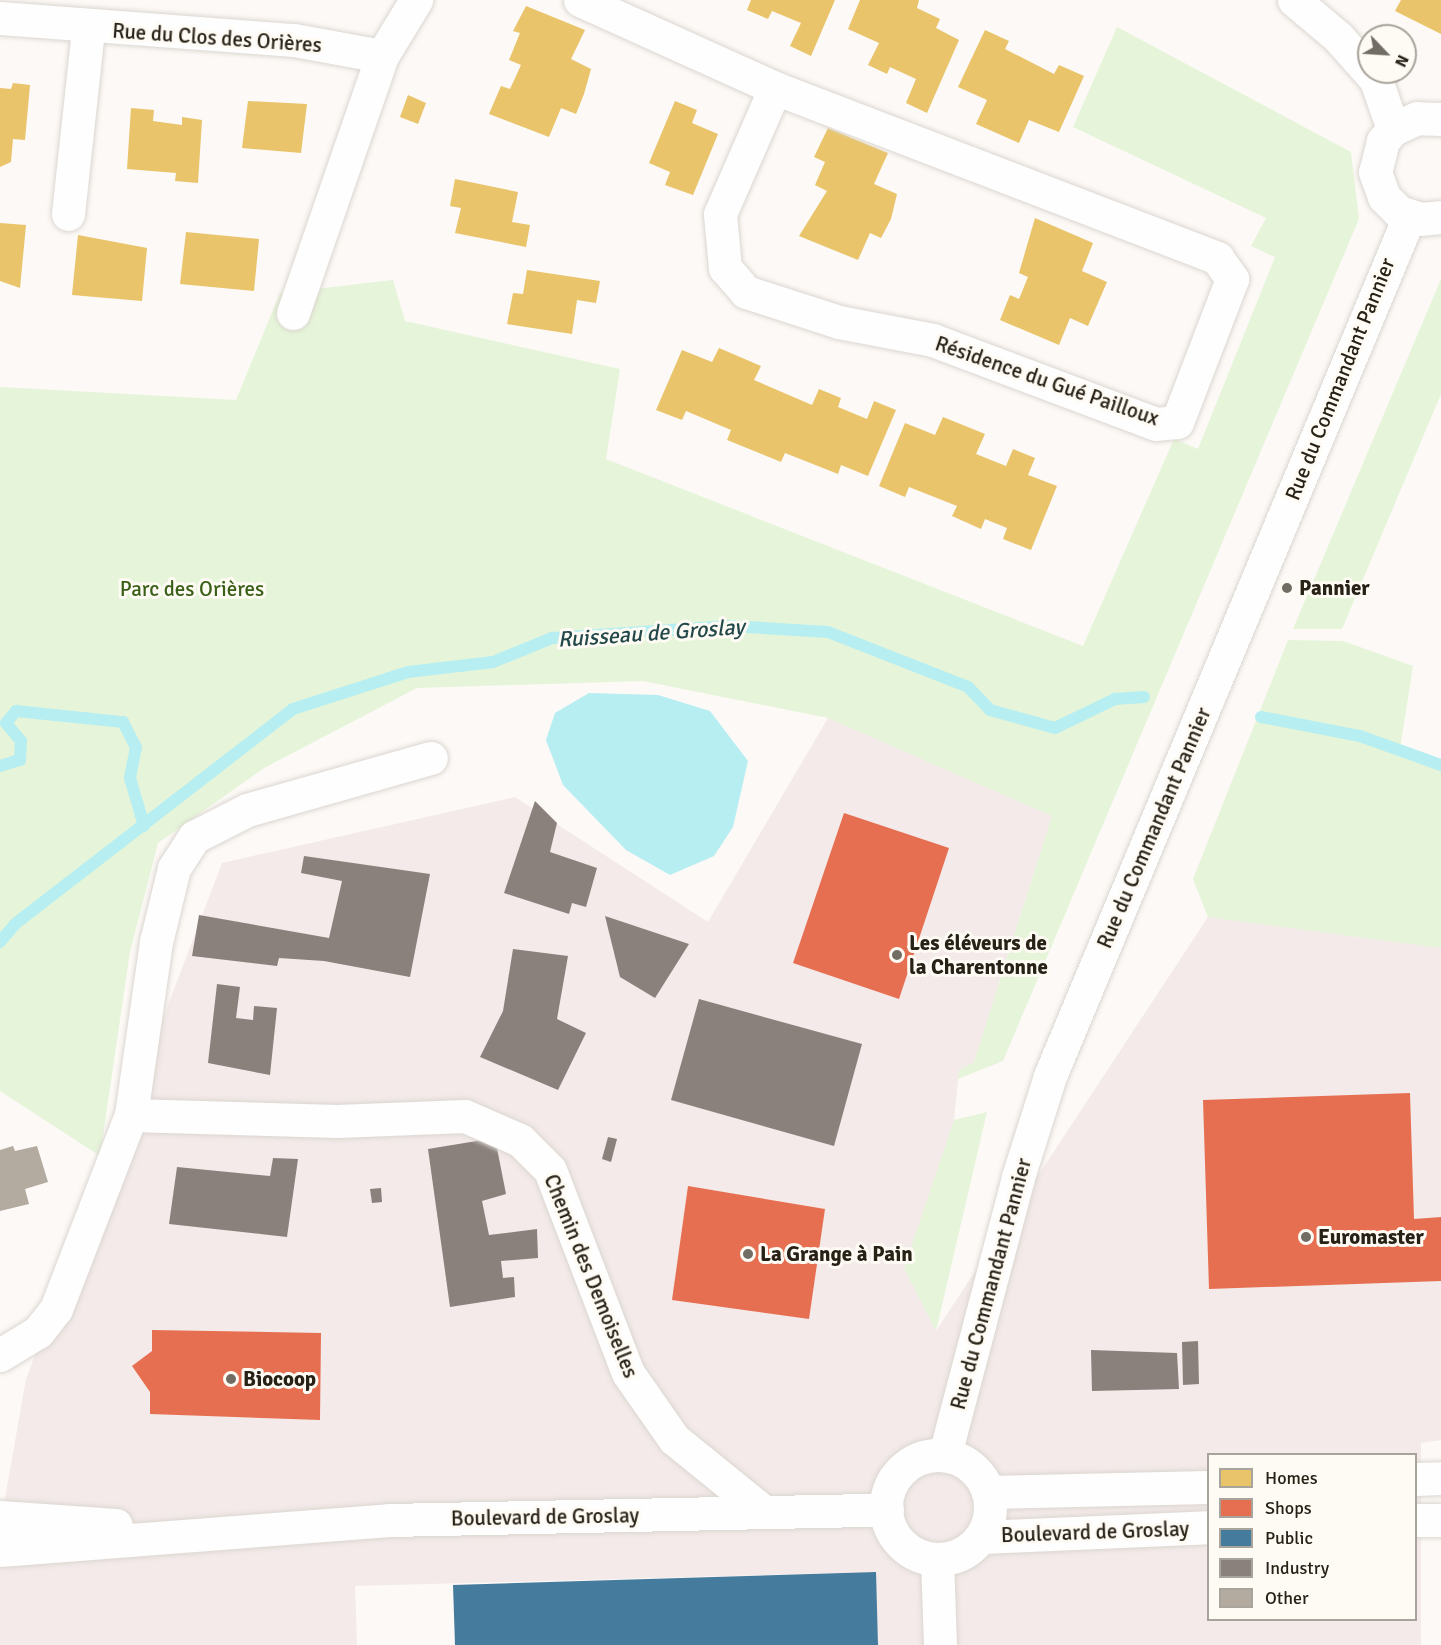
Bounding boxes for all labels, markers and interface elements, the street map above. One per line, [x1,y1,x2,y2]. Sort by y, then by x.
street label: Rue du Clos des Orières [111,18,323,58]
north arrow [1357,24,1417,84]
text: N [1390,51,1413,70]
street label: Rue du Commandant Pannier [1280,254,1400,504]
street label: Résidence du Gué Pailloux [932,331,1162,431]
place label: Pannier [1299,575,1370,601]
park label: Parc des Orières [120,576,264,602]
marker: Pannier [1280,581,1294,595]
water label: Ruisseau de Groslay [557,613,745,653]
street label: Rue du Commandant Pannier [1092,704,1216,952]
place label: Les éléveurs de la Charentonne [909,930,1048,980]
marker: Les éléveurs de la Charentonne [890,948,904,962]
street label: Rue du Commandant Pannier [945,1156,1037,1412]
street label: Chemin des Demoiselles [539,1171,643,1381]
place label: Euromaster [1318,1224,1424,1250]
marker: Euromaster [1299,1230,1313,1244]
place label: La Grange à Pain [760,1241,913,1267]
marker: La Grange à Pain [741,1247,755,1261]
place label: Biocoop [243,1366,316,1392]
marker: Biocoop [224,1372,238,1386]
legend [1207,1453,1417,1621]
text: Homes [1265,1467,1318,1489]
text: Shops [1265,1497,1312,1519]
street label: Boulevard de Groslay [451,1503,639,1531]
street label: Boulevard de Groslay [1000,1516,1190,1548]
text: Public [1265,1527,1313,1549]
text: Industry [1265,1557,1329,1579]
text: Other [1265,1587,1309,1609]

